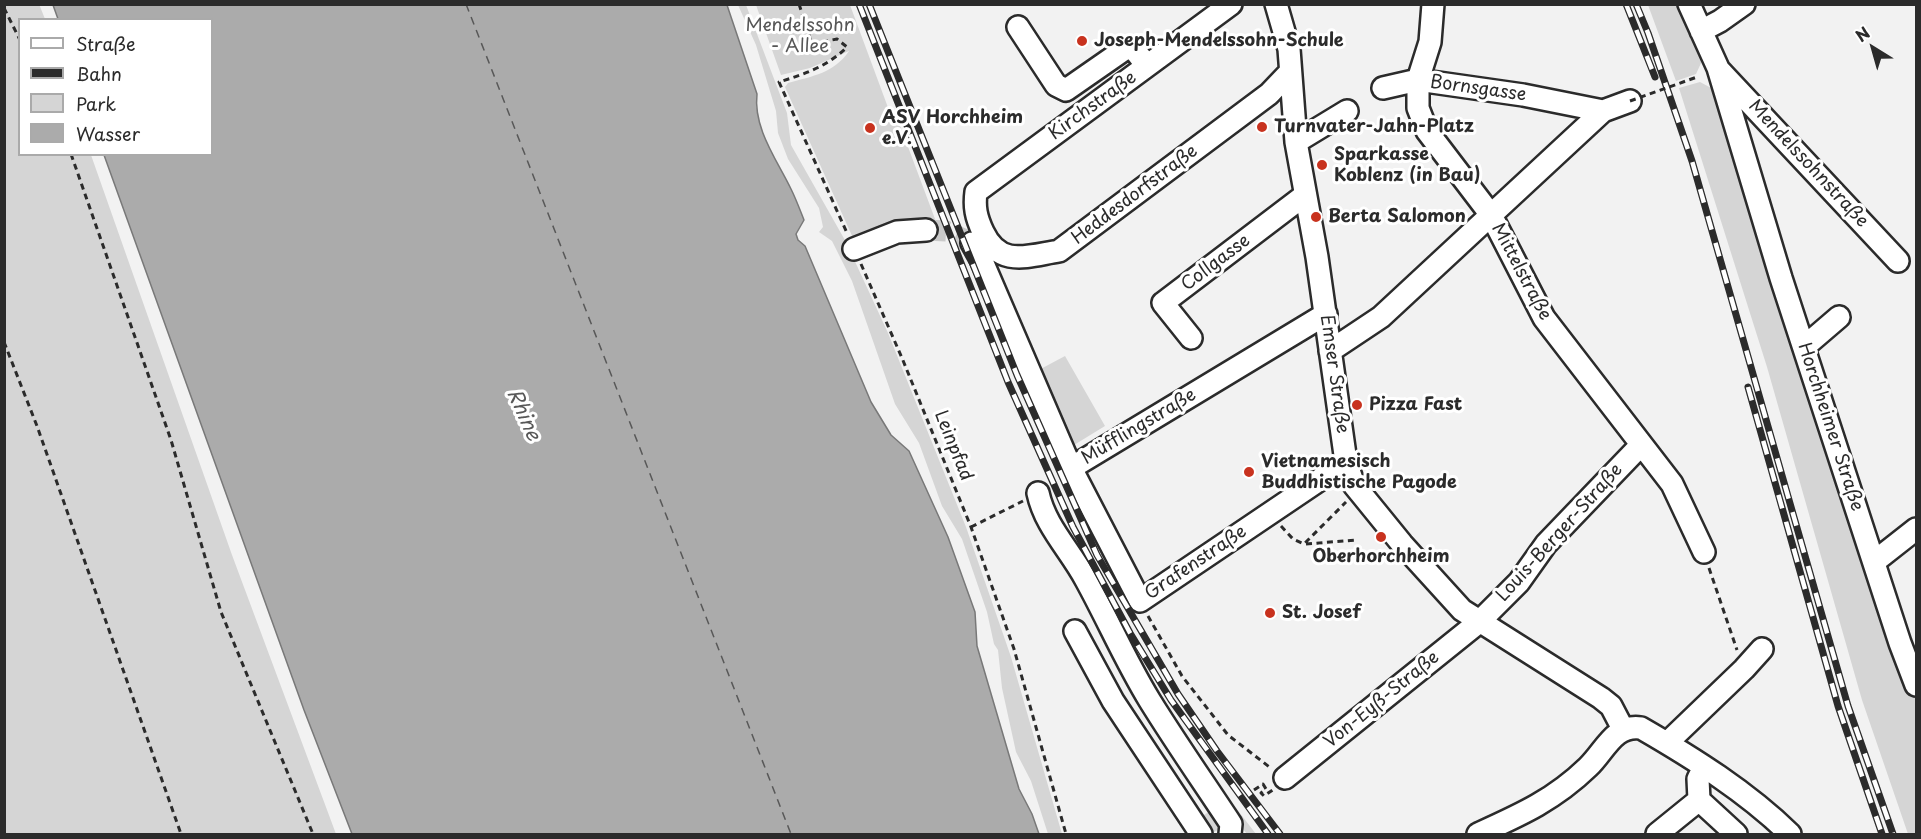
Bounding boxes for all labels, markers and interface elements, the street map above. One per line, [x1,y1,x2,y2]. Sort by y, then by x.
park label: Mendelssohn - Allee [745,15,855,57]
legend [18,18,213,156]
north arrow [1843,18,1903,78]
text: N [1850,20,1874,47]
text: Straße [76,30,136,57]
place label: Joseph-Mendelssohn-Schule [1094,30,1344,52]
marker: Joseph-Mendelssohn-Schule [1075,34,1089,48]
text: Bahn [76,60,122,87]
street label: Kirchstraße [1045,67,1141,145]
street label: Bornsgasse [1428,72,1528,106]
text: Park [76,90,116,117]
street label: Mendelssohnstraße [1743,96,1873,232]
place label: ASV Horchheim e.V. [882,107,1023,150]
place label: Turnvater-Jahn-Platz [1274,116,1474,138]
text: Wasser [76,120,140,147]
marker: Turnvater-Jahn-Platz [1255,120,1269,134]
marker: ASV Horchheim e.V. [863,121,877,135]
street label: Heddesdorfstraße [1068,141,1202,249]
place label: Sparkasse Koblenz (in Bau) [1334,144,1481,186]
marker: Sparkasse Koblenz (in Bau) [1315,158,1329,172]
place label: Berta Salomon [1328,206,1466,228]
marker: Berta Salomon [1309,210,1323,224]
street label: Mittelstraße [1486,220,1556,324]
street label: Collgasse [1177,230,1255,296]
street label: Emser Straße [1315,313,1353,435]
street label: Horchheimer Straße [1793,340,1867,514]
street label: Müfflingstraße [1078,384,1200,470]
water label: Rhine [501,385,545,445]
place label: Pizza Fast [1369,394,1462,416]
marker: Pizza Fast [1350,398,1364,412]
street label: Leinpfad [929,408,977,484]
place label: Vietnamesisch Buddhistische Pagode [1261,451,1457,494]
street label: Louis-Berger-Straße [1492,460,1628,606]
marker: Vietnamesisch Buddhistische Pagode [1242,465,1256,479]
street label: Grafenstraße [1141,521,1251,605]
marker: Oberhorchheim [1374,530,1388,544]
place label: Oberhorchheim [1313,546,1449,568]
place label: St. Josef [1282,602,1361,624]
marker: St. Josef [1263,606,1277,620]
street label: Von-Eyß-Straße [1320,647,1444,753]

